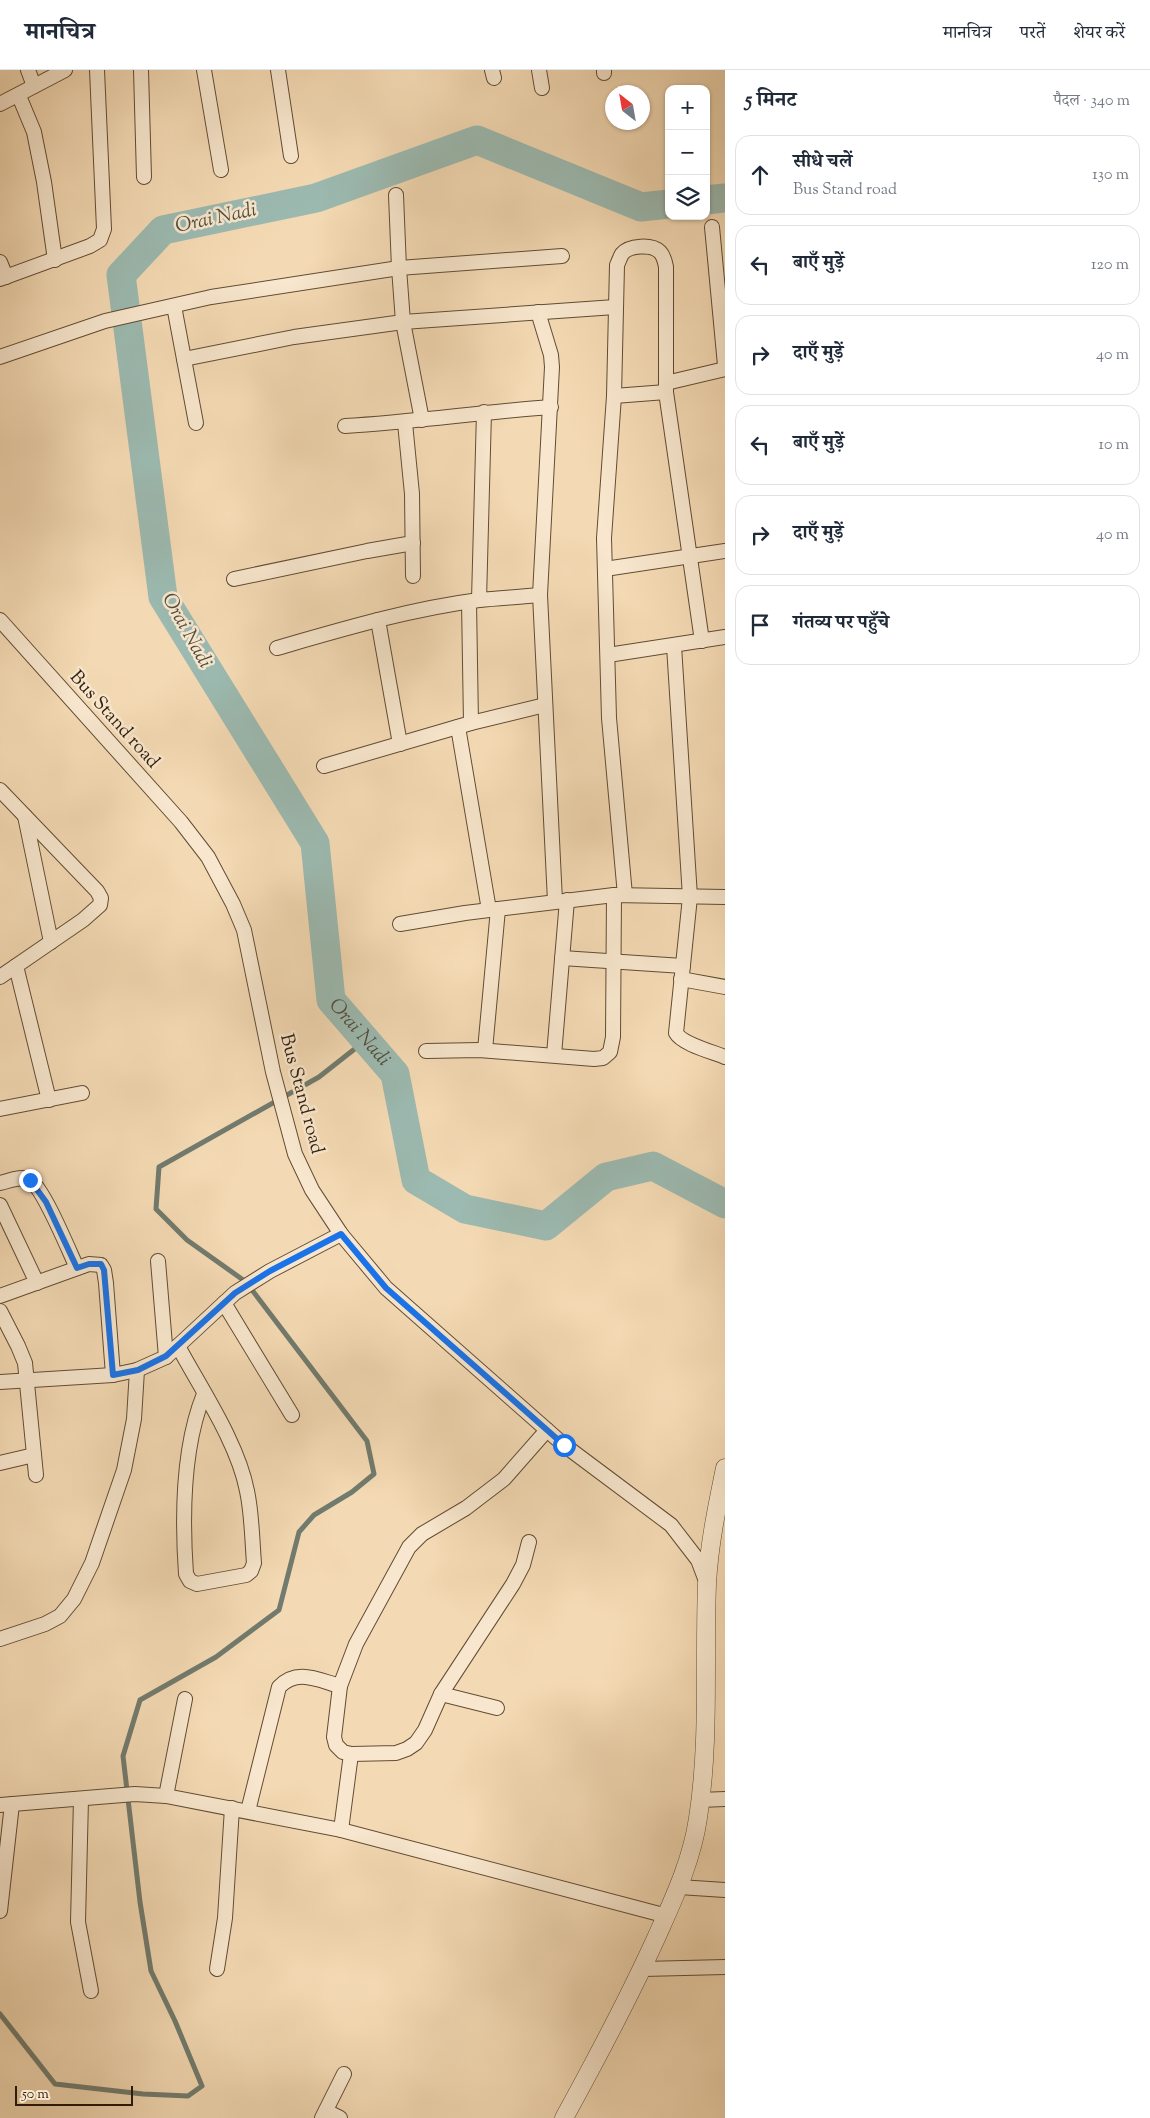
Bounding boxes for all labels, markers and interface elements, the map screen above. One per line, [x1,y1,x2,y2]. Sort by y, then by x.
text: मानचित्र [25,16,95,50]
text: मानचित्र [943,21,992,47]
text: परतें [1020,21,1045,47]
text: शेयर करें [1073,21,1125,47]
north arrow [605,85,650,130]
map controls [665,85,710,220]
button: + [665,85,710,130]
text: 5 मिनट [745,86,796,116]
text: पैदल · 340 m [1054,90,1130,113]
button: − [665,130,710,175]
text: सीधे चलें [793,149,852,176]
icon: ahead [746,161,774,189]
text: 130 m [1092,164,1129,187]
button: layers [665,175,710,220]
text: Bus Stand road [793,179,897,202]
water label: Orai Nadi [173,196,259,242]
text: बाएँ मुड़ें [793,250,844,277]
icon: left [746,251,774,279]
text: 120 m [1091,254,1129,277]
text: दाएँ मुड़ें [793,340,844,367]
icon: right [746,341,774,369]
text: 40 m [1096,344,1129,367]
text: बाएँ मुड़ें [793,430,844,457]
icon: left [746,431,774,459]
text: 10 m [1099,434,1129,457]
text: दाएँ मुड़ें [793,520,844,547]
icon: right [746,521,774,549]
text: 40 m [1096,524,1129,547]
water label: Orai Nadi [153,588,219,674]
text: गंतव्य पर पहुँचे [793,610,889,637]
icon: arrive [746,611,774,639]
street label: Bus Stand road [63,665,166,775]
water label: Orai Nadi [321,992,397,1073]
street label: Bus Stand road [272,1031,330,1157]
route end [19,1169,42,1192]
route start [553,1434,576,1457]
scale bar [15,2083,132,2106]
text: 50 m [22,2085,49,2105]

